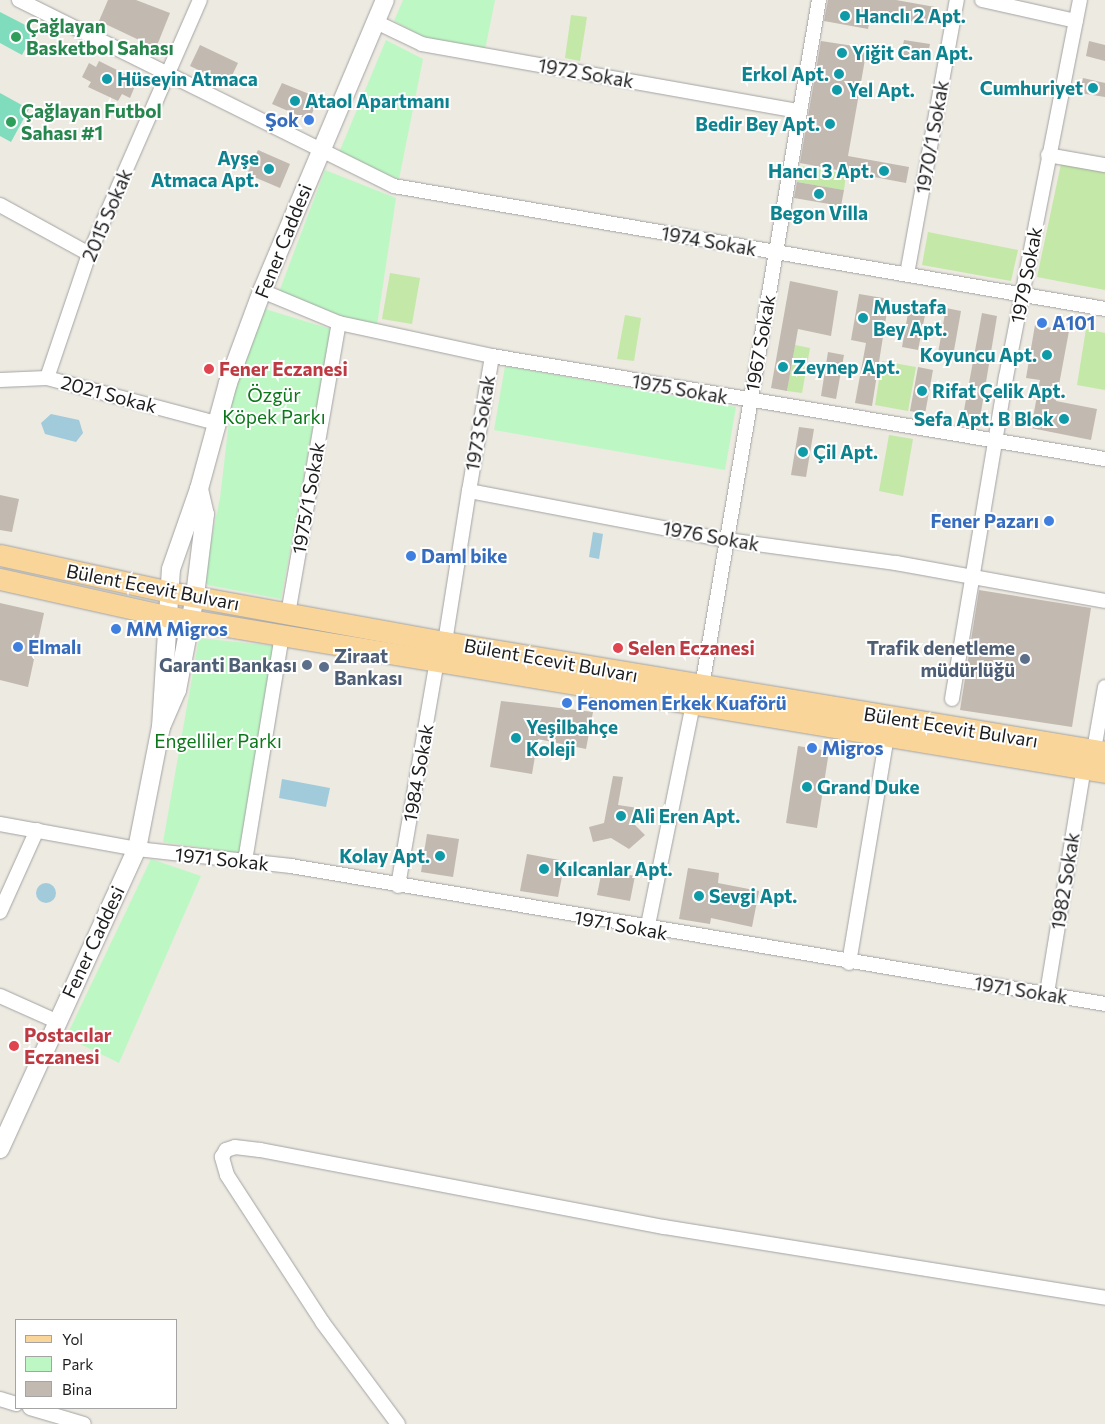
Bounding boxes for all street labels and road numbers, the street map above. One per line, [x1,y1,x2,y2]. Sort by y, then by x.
street label: 1972 Sokak [536,53,636,93]
street label: 1970/1 Sokak [911,78,953,196]
street label: 2015 Sokak [77,165,137,265]
street label: Fener Caddesi [250,181,316,301]
street label: 1974 Sokak [659,221,759,261]
street label: 1979 Sokak [1005,225,1047,325]
street label: 1967 Sokak [740,293,780,393]
street label: 1975 Sokak [630,369,730,409]
street label: 2021 Sokak [59,370,159,418]
street label: 1973 Sokak [460,373,500,473]
street label: 1975/1 Sokak [287,440,329,556]
street label: 1976 Sokak [661,516,761,556]
street label: Bülent Ecevit Bulvarı [64,559,242,615]
street label: Bülent Ecevit Bulvarı [462,633,640,687]
street label: Bülent Ecevit Bulvarı [862,702,1040,752]
street label: 1984 Sokak [398,722,438,824]
street label: 1982 Sokak [1046,831,1084,931]
street label: 1971 Sokak [174,843,270,875]
street label: Fener Caddesi [57,882,129,1002]
street label: 1971 Sokak [573,906,669,944]
street label: 1971 Sokak [973,971,1069,1009]

